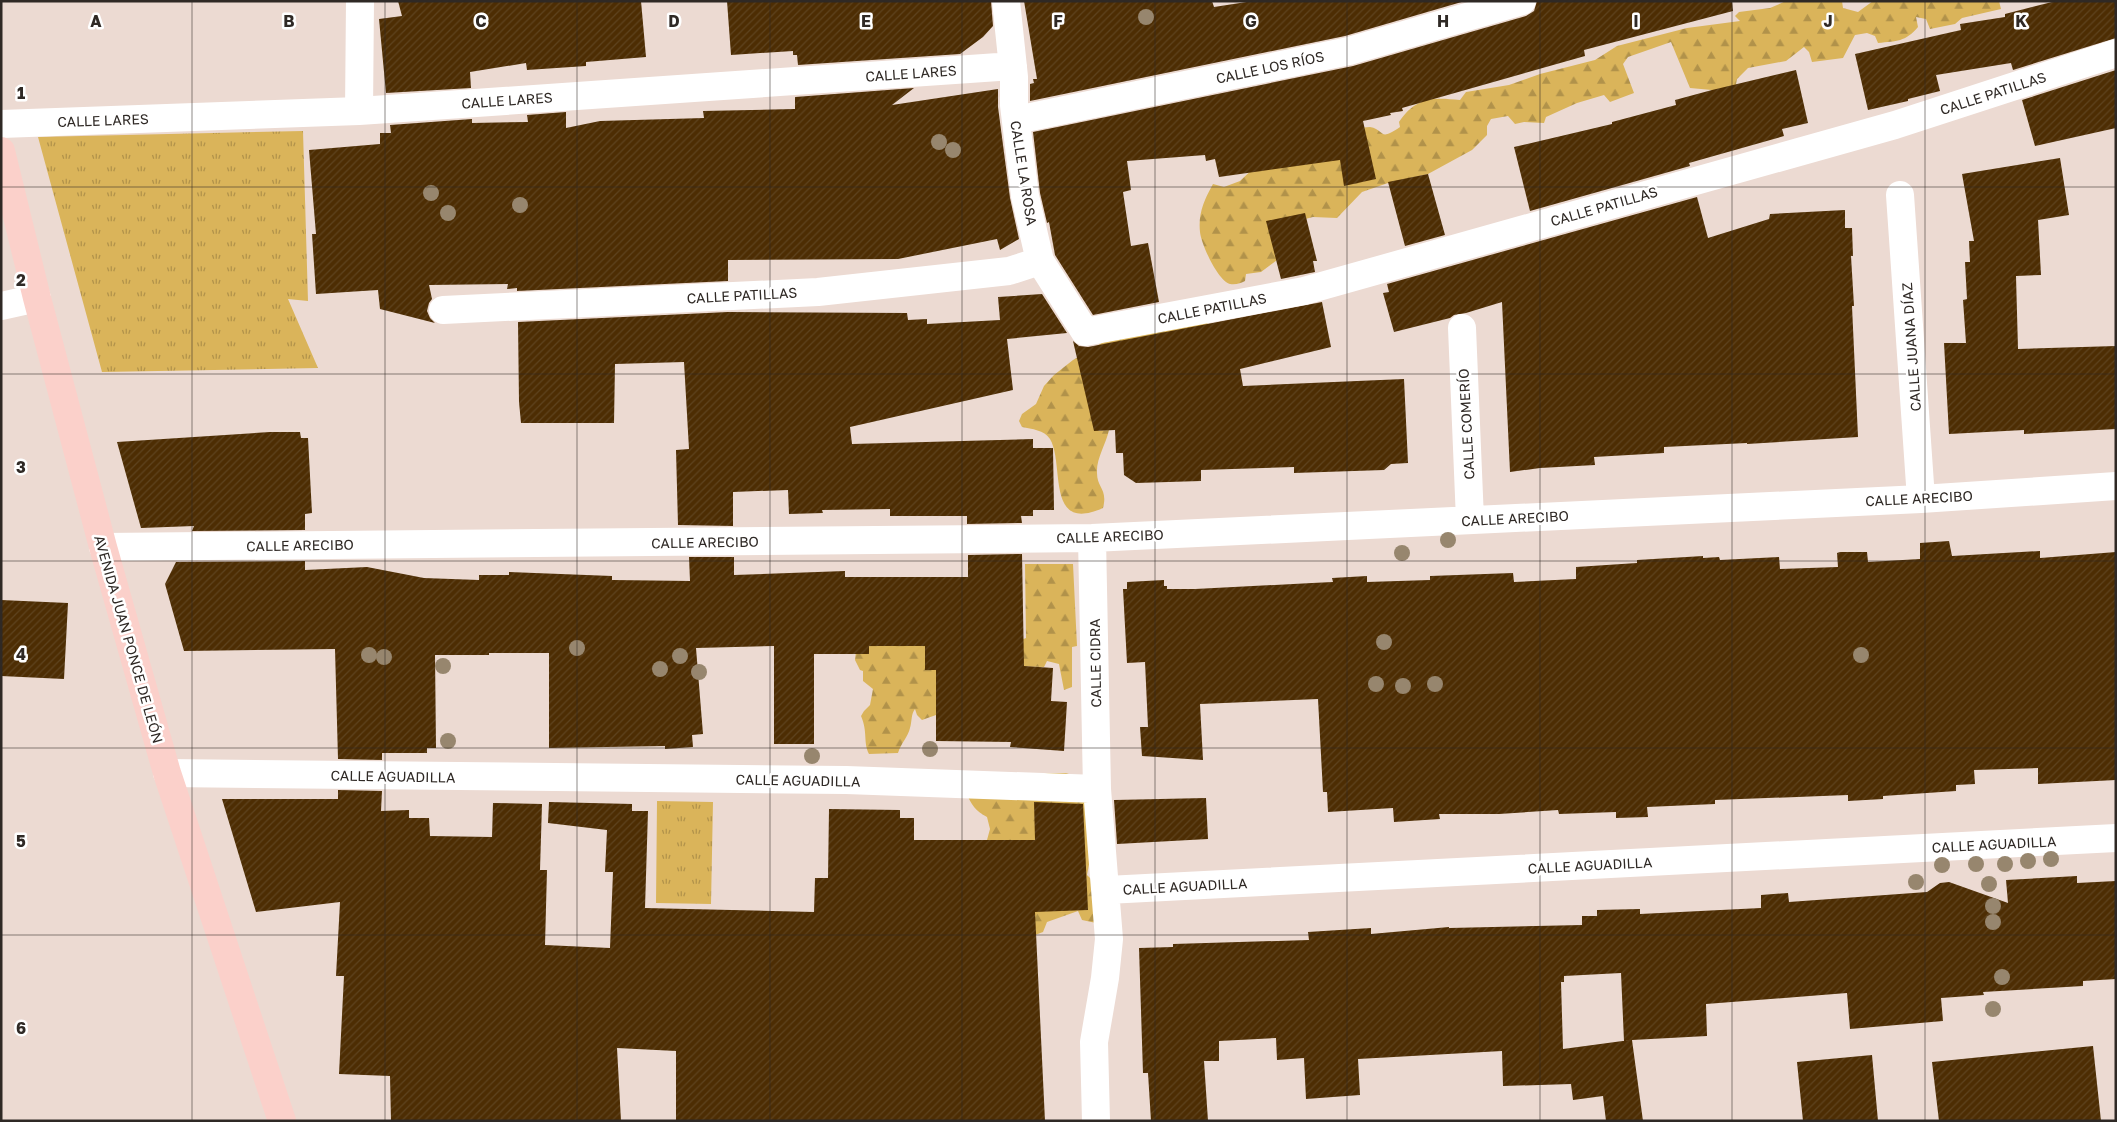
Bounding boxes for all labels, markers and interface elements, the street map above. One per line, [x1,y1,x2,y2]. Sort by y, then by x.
text: A [90,11,102,31]
text: B [283,11,295,31]
text: C [475,11,487,31]
text: D [668,11,680,31]
text: E [861,11,871,31]
text: F [1053,11,1063,31]
text: G [1245,11,1257,31]
text: H [1437,11,1449,31]
text: I [1633,11,1639,31]
text: J [1823,11,1833,31]
text: K [2015,11,2027,31]
street label: CALLE LOS RÍOS [1214,47,1326,87]
street label: CALLE LARES [865,61,957,85]
street label: CALLE PATILLAS [1938,68,2048,118]
text: 1 [17,83,25,103]
street label: CALLE LARES [461,88,553,112]
street label: CALLE LARES [57,110,149,130]
street label: CALLE LA ROSA [1007,119,1041,227]
street label: CALLE PATILLAS [1549,183,1660,229]
text: 2 [16,270,26,290]
street label: CALLE JUANA DÍAZ [1898,282,1924,412]
street label: CALLE PATILLAS [686,284,798,306]
street label: CALLE PATILLAS [1156,289,1268,327]
street label: CALLE COMERÍO [1455,368,1477,480]
text: 3 [16,457,26,477]
street label: CALLE ARECIBO [1865,487,1973,509]
street label: CALLE ARECIBO [1461,507,1569,529]
street label: CALLE ARECIBO [1056,526,1164,546]
street label: AVENIDA JUAN PONCE DE LEÓN [91,533,167,745]
street label: CALLE ARECIBO [651,533,759,551]
street label: CALLE ARECIBO [246,536,354,554]
street label: CALLE CIDRA [1086,618,1104,708]
text: 4 [16,644,26,664]
street label: CALLE AGUADILLA [330,766,456,786]
street label: CALLE AGUADILLA [735,770,861,790]
text: 5 [16,831,26,851]
street label: CALLE AGUADILLA [1931,832,2057,856]
street label: CALLE AGUADILLA [1527,853,1653,877]
street label: CALLE AGUADILLA [1122,874,1248,898]
text: 6 [16,1018,26,1038]

